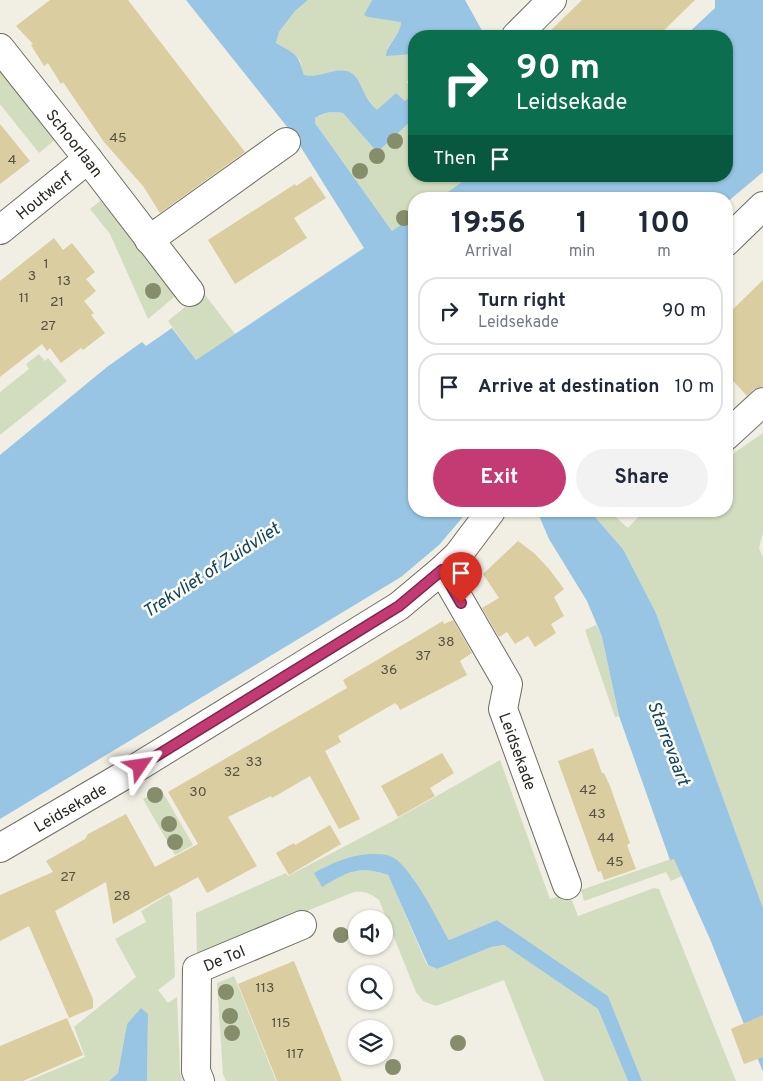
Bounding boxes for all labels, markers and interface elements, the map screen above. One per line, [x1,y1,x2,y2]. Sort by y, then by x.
text: 90 m [516,47,600,91]
icon: right [433,50,498,115]
text: Leidsekade [516,90,627,117]
street label: Schoorlaan [41,106,106,182]
house number: 45 [109,130,127,147]
icon: arrive [486,145,514,173]
text: Then [433,147,476,171]
house number: 4 [8,152,16,169]
street label: Houtwerf [13,167,78,225]
text: 19:56 [451,206,526,243]
text: 1 [576,206,588,243]
text: 100 [638,206,690,243]
text: Arrival [464,242,512,262]
text: min [569,242,595,262]
text: m [657,242,671,262]
house number: 1 [43,256,49,273]
house number: 3 [28,268,36,285]
house number: 13 [57,273,71,290]
text: Turn right [478,289,566,313]
house number: 11 [19,290,29,307]
house number: 21 [50,294,64,311]
icon: right [435,297,463,325]
text: 90 m [662,299,706,323]
text: Leidsekade [478,313,559,333]
house number: 27 [40,318,56,335]
icon: arrive [435,373,463,401]
text: Arrive at destination [478,375,659,399]
text: 10 m [674,375,714,399]
button: Exit [433,449,566,507]
button: Share [576,449,708,507]
water label: Trekvliet of Zuidvliet [139,518,286,624]
pin [440,552,482,603]
icon: arrive [447,559,475,587]
house number: 38 [438,634,454,651]
house number: 37 [415,648,431,665]
house number: 36 [381,662,397,679]
water label: Starrevaart [641,698,695,790]
street label: Leidsekade [493,710,540,793]
position arrow [113,739,165,791]
house number: 33 [246,754,262,771]
house number: 32 [224,764,240,781]
street label: Leidsekade [31,780,111,838]
house number: 42 [579,782,597,799]
house number: 30 [189,784,207,801]
house number: 43 [588,806,606,823]
house number: 44 [597,830,615,847]
house number: 45 [606,854,624,871]
house number: 27 [60,869,76,886]
house number: 28 [113,888,131,905]
map controls [348,910,393,1065]
button: sound [348,910,393,955]
street label: De Tol [201,942,249,977]
button: search [348,965,393,1010]
house number: 113 [256,980,274,997]
house number: 115 [271,1015,291,1032]
button: layers [348,1020,393,1065]
house number: 117 [286,1046,304,1063]

